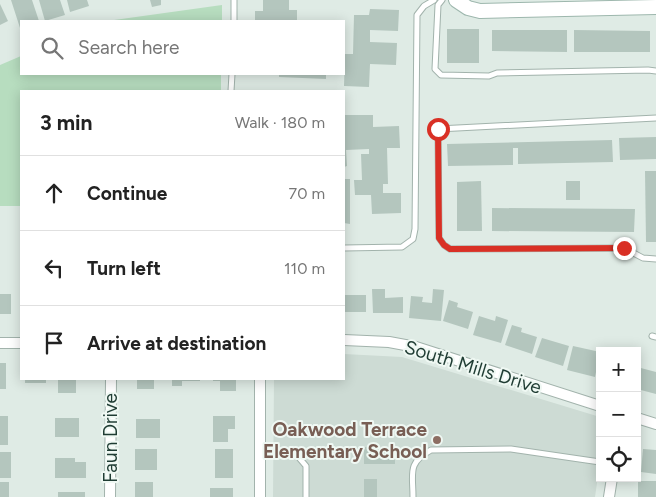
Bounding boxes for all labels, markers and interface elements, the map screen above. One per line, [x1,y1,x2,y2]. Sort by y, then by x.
search box [20,20,345,75]
icon: search [38,34,66,62]
text: Search here [78,36,180,59]
text: 3 min [40,110,92,135]
text: Walk · 180 m [235,113,325,132]
route start [427,118,450,141]
icon: ahead [40,179,68,207]
text: Continue [87,182,167,205]
text: 70 m [289,184,325,203]
route end [613,237,636,260]
icon: left [40,254,68,282]
text: Turn left [87,257,161,280]
text: 110 m [284,259,325,278]
icon: arrive [40,329,68,357]
text: Arrive at destination [87,332,266,355]
street label: South Mills Drive [402,335,544,399]
map controls [596,347,641,482]
button: + [596,347,641,392]
button: − [596,392,641,437]
street label: Faun Drive [99,393,122,483]
place label: Oakwood Terrace Elementary School [263,418,427,463]
marker: Oakwood Terrace Elementary School [431,434,443,446]
button: locate [596,437,641,482]

